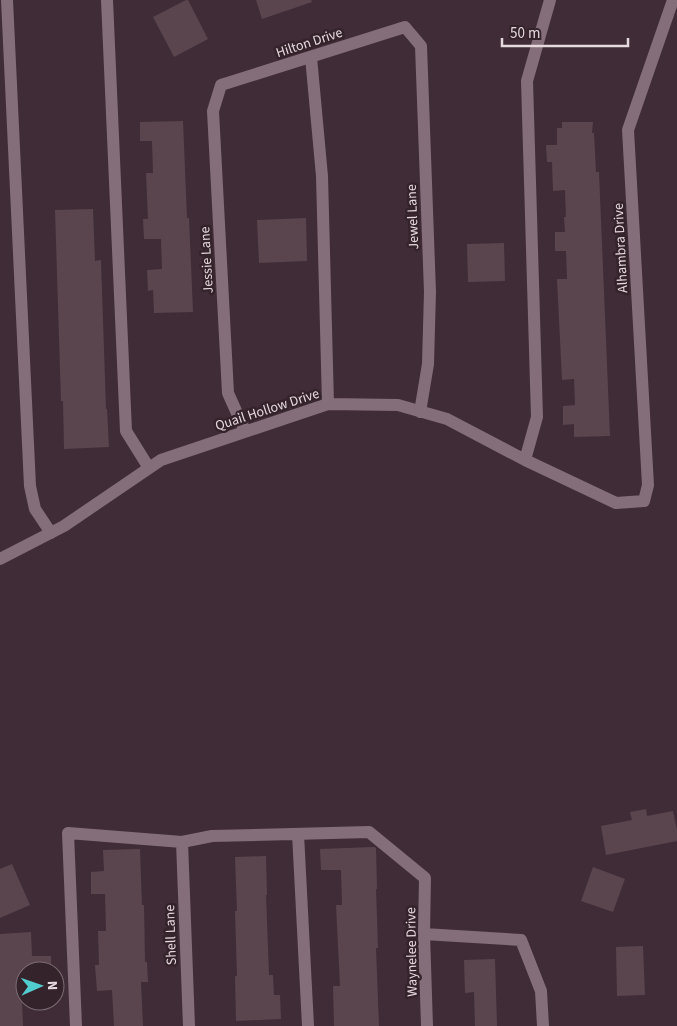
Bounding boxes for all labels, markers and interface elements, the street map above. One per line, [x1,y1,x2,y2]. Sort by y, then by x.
scale bar [502,15,628,47]
street label: Hilton Drive [273,23,345,63]
text: 50 m [510,23,540,44]
street label: Jewel Lane [402,184,424,250]
street label: Alhambra Drive [609,202,633,293]
street label: Jessie Lane [195,226,219,294]
street label: Quail Hollow Drive [213,384,322,436]
street label: Shell Lane [160,904,182,966]
street label: Waynelee Drive [401,907,423,997]
north arrow [15,961,65,1011]
text: N [42,981,62,991]

